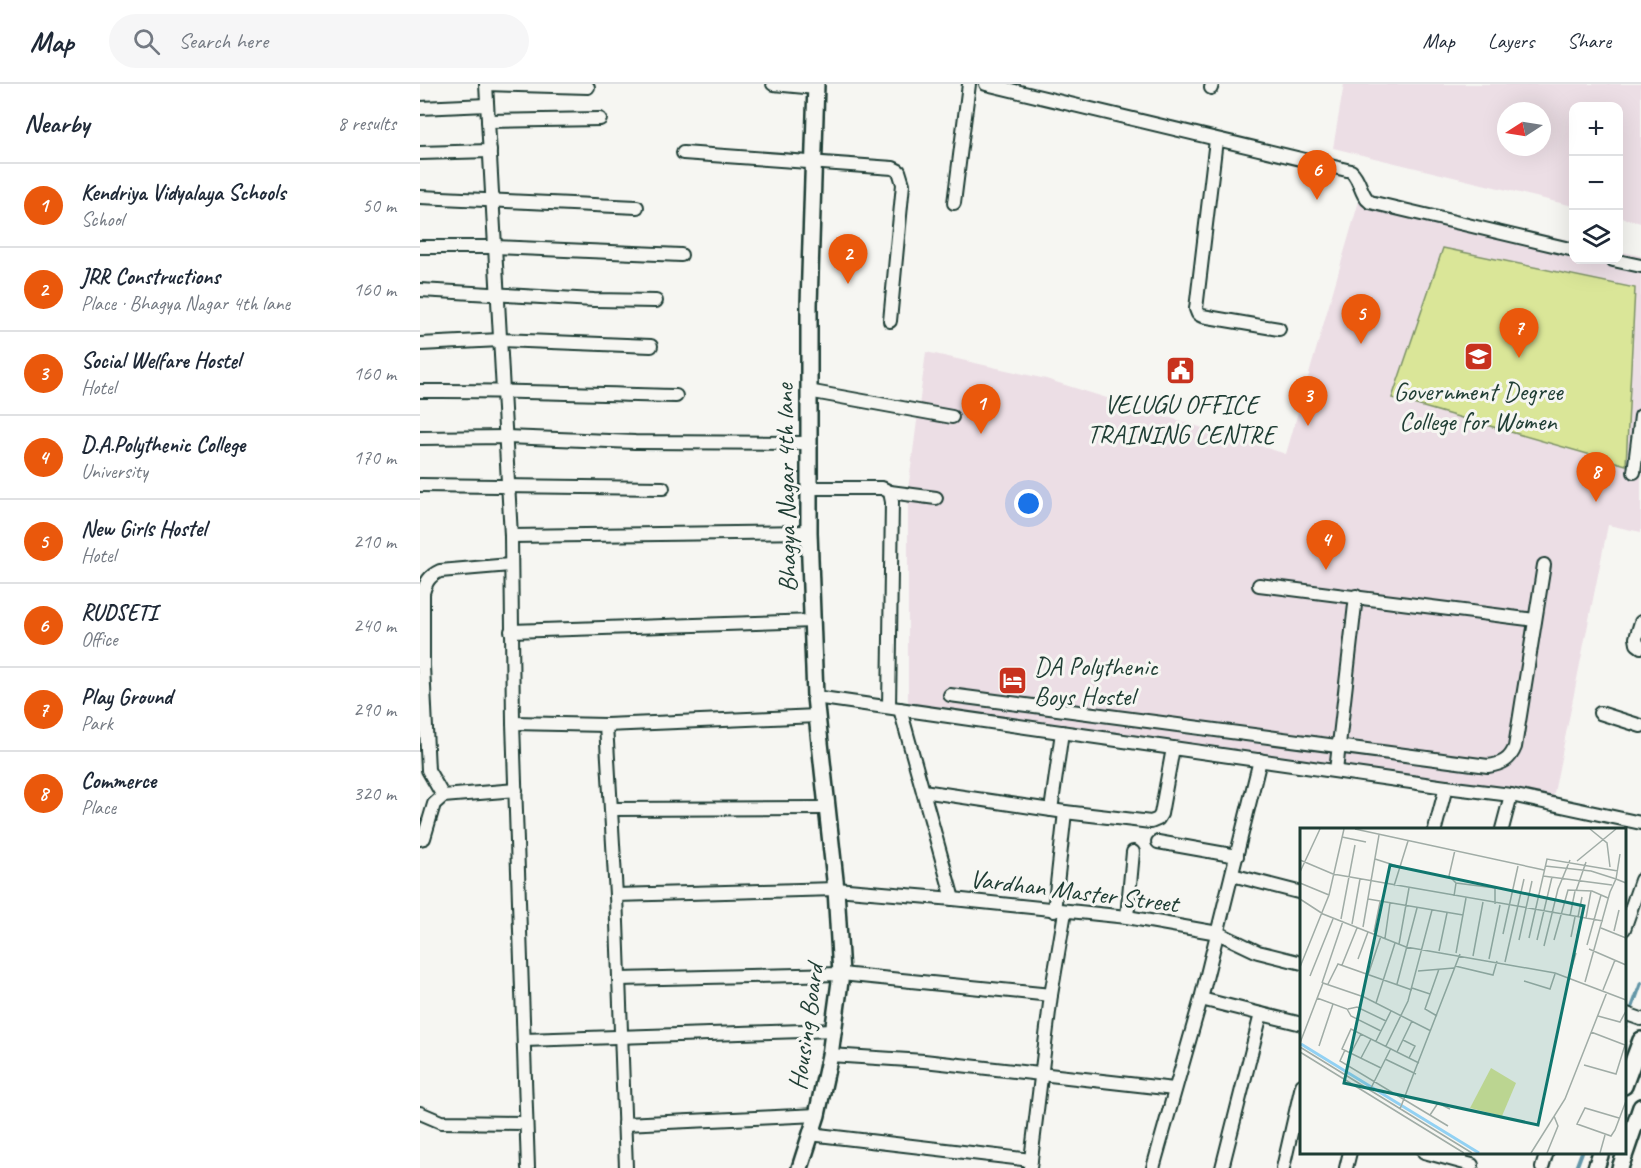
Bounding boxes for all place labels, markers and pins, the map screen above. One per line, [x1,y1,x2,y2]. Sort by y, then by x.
pin: 6 [1298,150,1336,200]
pin: 2 [828,234,868,284]
pin: 5 [1342,294,1380,344]
pin: 7 [1500,308,1538,358]
school or university icon: Government Degree College for Women [1462,341,1494,373]
public building icon: VELUGU OFFICE TRAINING CENTRE [1165,354,1197,386]
place label: Government Degree College for Women [1394,375,1564,438]
pin: 3 [1288,376,1328,426]
pin: 1 [962,384,1000,434]
place label: VELUGU OFFICE TRAINING CENTRE [1087,388,1279,451]
pin: 8 [1576,452,1616,502]
pin: 4 [1306,520,1346,570]
place label: DA Polythenic Boys Hostel [1034,650,1159,713]
hotel icon: DA Polythenic Boys Hostel [997,665,1029,697]

